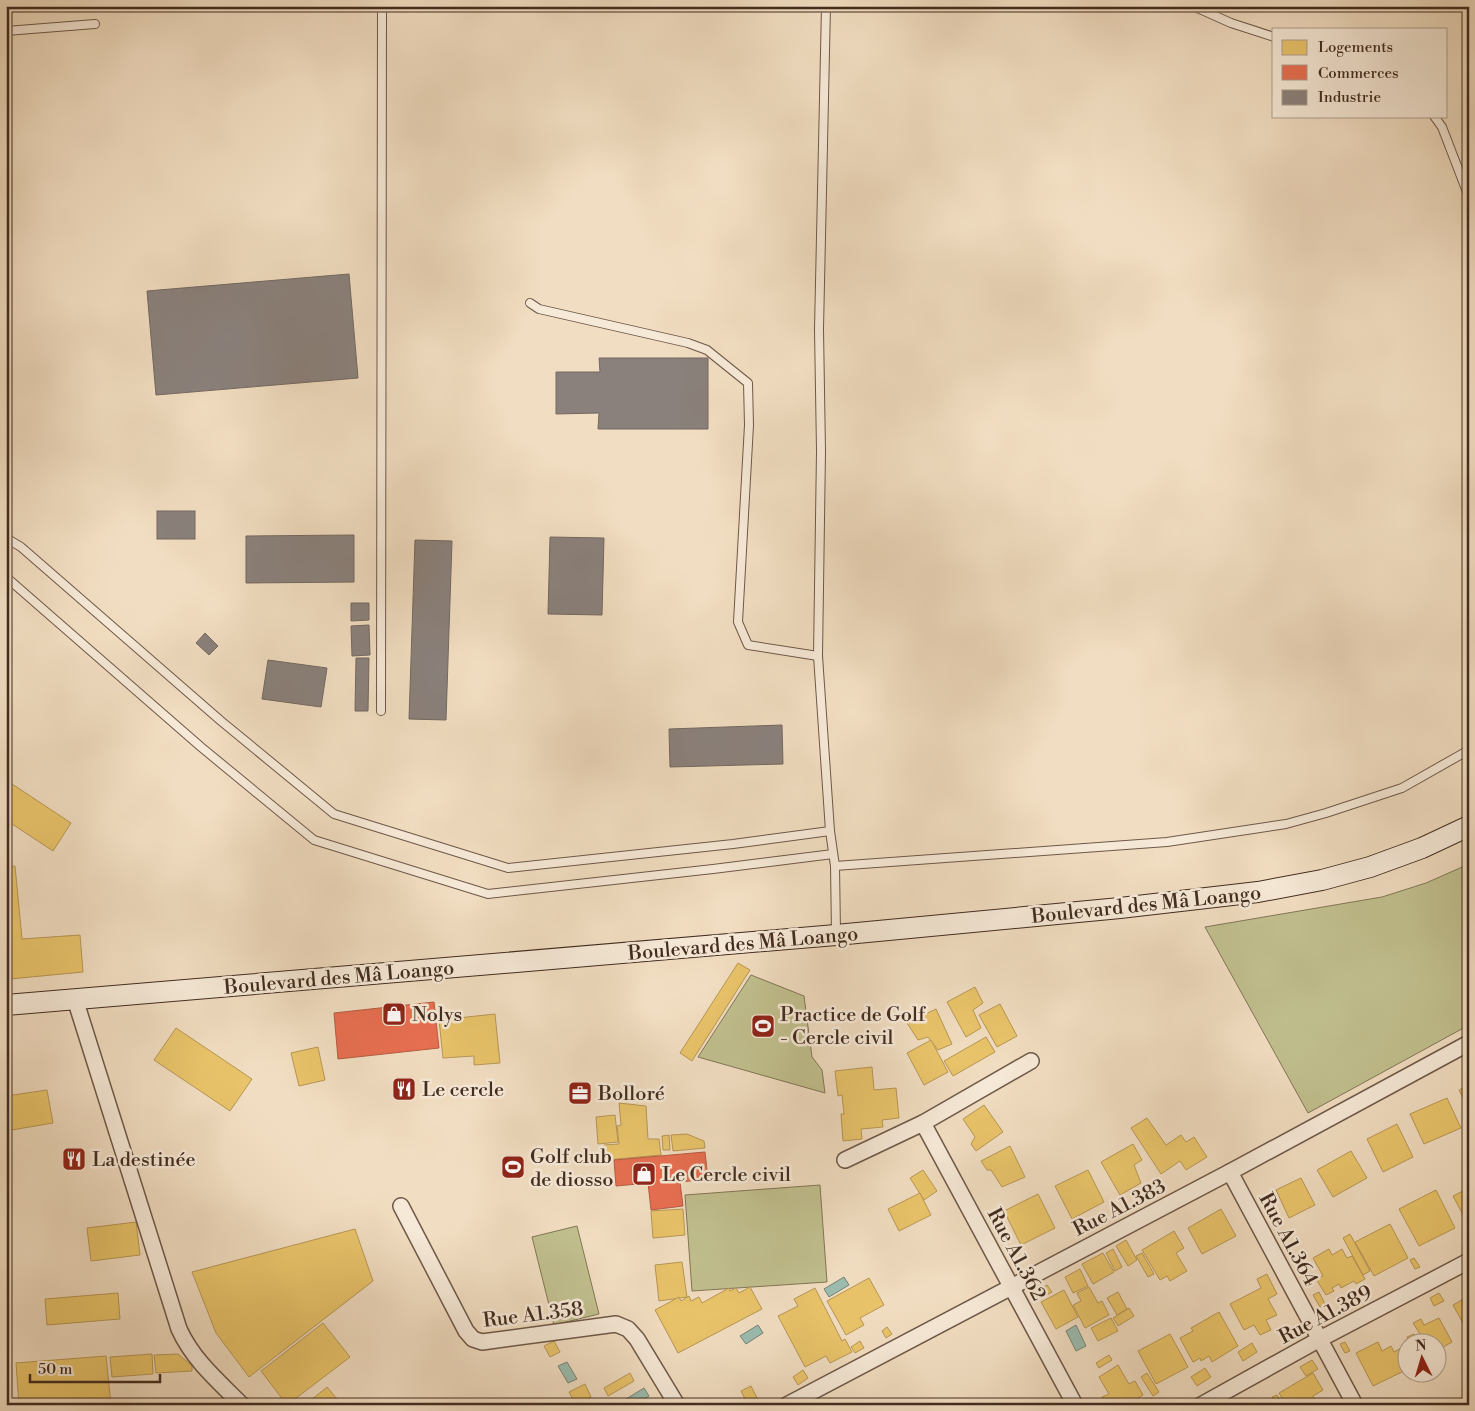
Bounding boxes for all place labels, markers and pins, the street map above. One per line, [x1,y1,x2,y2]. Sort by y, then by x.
shop icon: Nolys [381,1001,407,1027]
place label: Nolys [412,1003,462,1028]
place label: Practice de Golf - Cercle civil [780,1003,926,1051]
sports icon: Practice de Golf - Cercle civil [750,1013,776,1039]
restaurant icon: Le cercle [391,1076,417,1102]
place label: Le cercle [422,1078,504,1103]
office icon: Bolloré [567,1080,593,1106]
place label: Bolloré [597,1082,665,1107]
place label: Golf club de diosso [530,1145,614,1193]
restaurant icon: La destinée [61,1146,87,1172]
place label: La destinée [92,1148,196,1173]
sports icon: Golf club de diosso [500,1154,526,1180]
shop icon: Le Cercle civil [631,1161,657,1187]
place label: Le Cercle civil [662,1163,791,1188]

